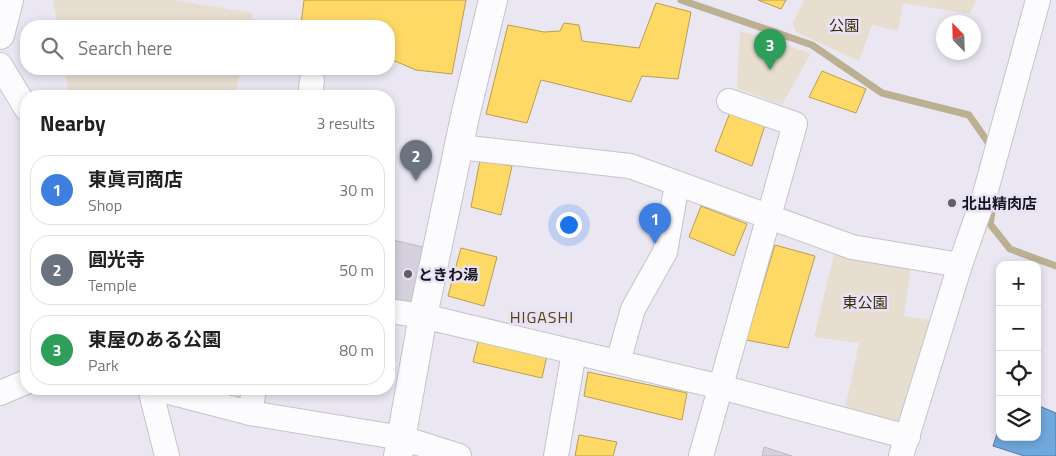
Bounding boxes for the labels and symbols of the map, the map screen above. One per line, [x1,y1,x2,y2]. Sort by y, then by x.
park label: 公園 [829,14,859,37]
north arrow [936,15,981,60]
pin: 3 [754,29,786,70]
pin: 2 [400,140,432,181]
place label: 北出精肉店 [962,192,1037,215]
marker: 北出精肉店 [946,197,958,209]
pin: 1 [639,203,671,244]
your location [556,212,582,238]
place label: ときわ湯 [418,263,478,286]
marker: ときわ湯 [402,268,414,280]
park label: 東公園 [842,291,888,314]
district label: HIGASHI [510,305,574,329]

